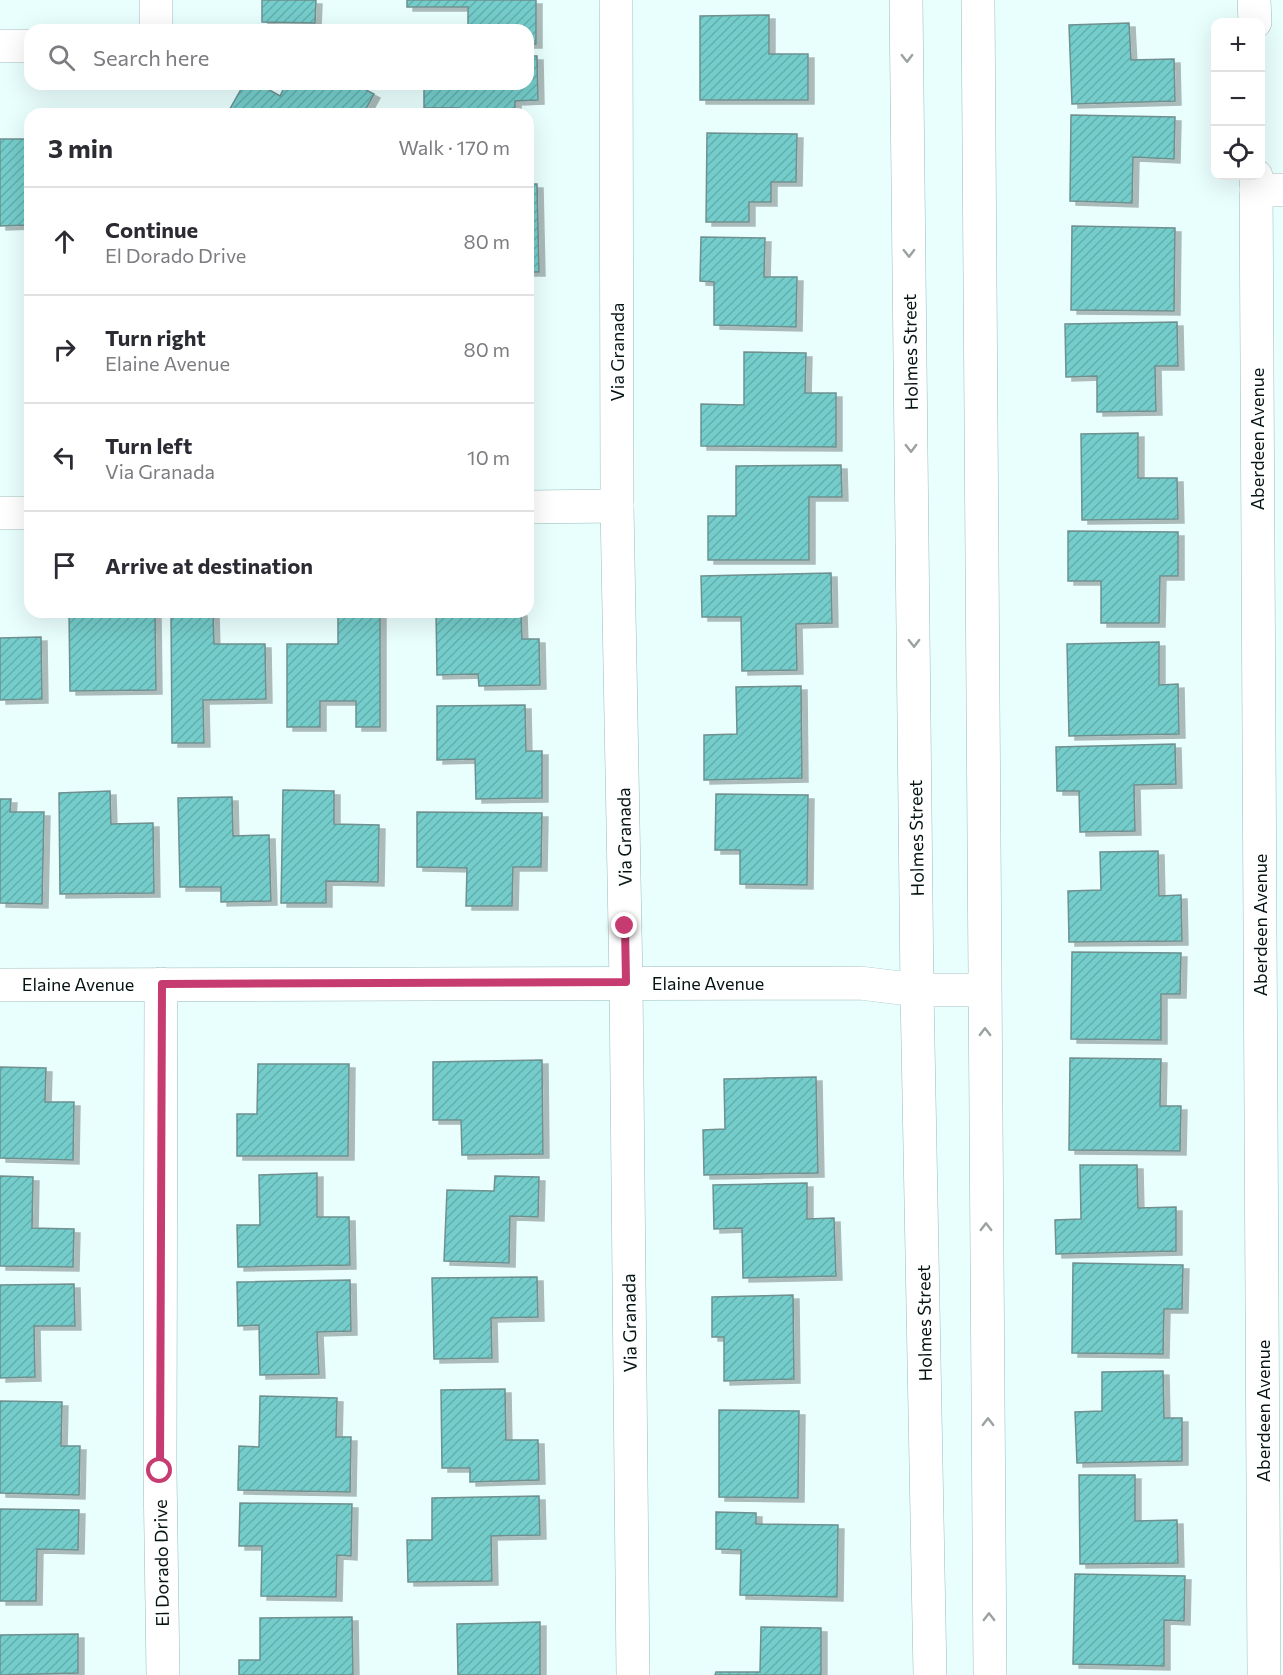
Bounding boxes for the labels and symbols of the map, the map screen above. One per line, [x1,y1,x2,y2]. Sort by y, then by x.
one-way arrow [901,54,913,63]
one-way arrow [903,249,915,258]
street label: Holmes Street [898,294,922,410]
street label: Via Granada [606,302,628,402]
street label: Aberdeen Avenue [1246,368,1268,510]
one-way arrow [905,444,917,453]
one-way arrow [907,639,920,648]
street label: Holmes Street [904,780,928,896]
street label: Via Granada [612,787,636,887]
street label: Aberdeen Avenue [1249,854,1271,996]
route end [611,912,637,938]
street label: Elaine Avenue [652,972,764,994]
street label: Elaine Avenue [22,973,134,995]
one-way arrow [978,1027,991,1036]
one-way arrow [980,1222,992,1231]
street label: Holmes Street [912,1265,936,1381]
street label: Via Granada [617,1273,641,1373]
street label: Aberdeen Avenue [1252,1340,1274,1482]
one-way arrow [982,1417,994,1426]
route start [146,1457,172,1483]
street label: El Dorado Drive [149,1499,173,1627]
one-way arrow [983,1612,995,1621]

